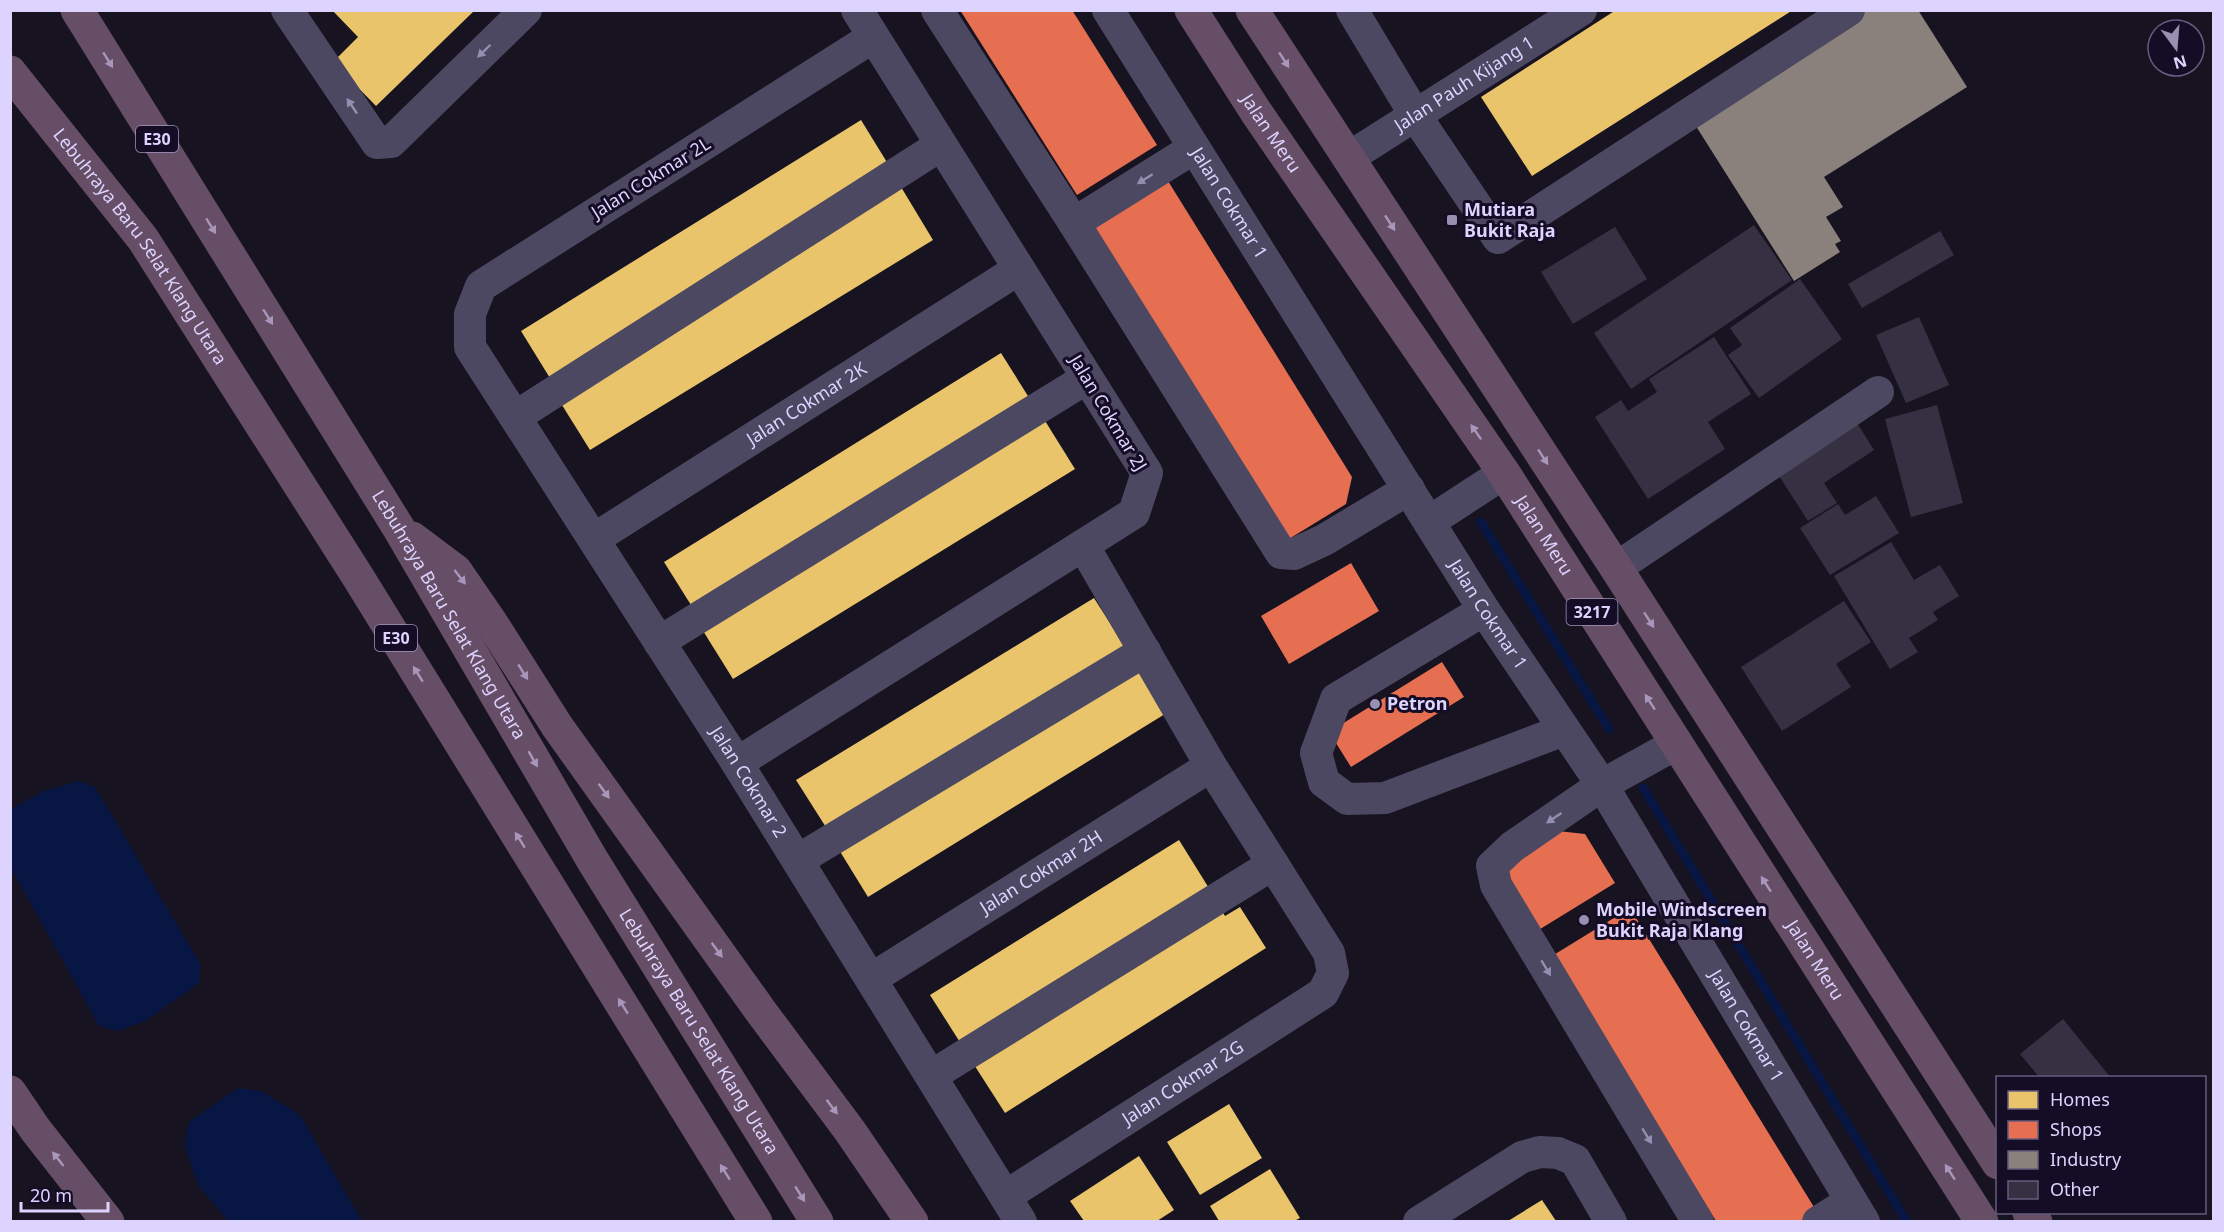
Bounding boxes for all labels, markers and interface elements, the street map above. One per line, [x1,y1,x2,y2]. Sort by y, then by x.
north arrow [2146,18,2206,78]
street label: Jalan Pauh Kijang 1 [1388,30,1538,138]
one-way arrow [478,44,492,58]
text: N [2171,50,2189,75]
one-way arrow [103,52,114,68]
one-way arrow [1278,52,1289,68]
street label: Jalan Meru [1235,87,1307,177]
one-way arrow [347,98,358,114]
street label: Lebuhraya Baru Selat Klang Utara [48,123,233,369]
road number: E30 [136,126,178,152]
street label: Jalan Cokmar 2L [585,131,715,224]
street label: Jalan Cokmar 1 [1185,141,1274,263]
one-way arrow [1136,174,1153,185]
place label: Mutiara Bukit Raja [1464,197,1555,242]
marker: Mutiara Bukit Raja [1445,213,1459,227]
one-way arrow [1384,215,1396,231]
one-way arrow [205,218,216,234]
one-way arrow [262,309,273,326]
street label: Jalan Cokmar 2J [1064,348,1153,475]
street label: Jalan Cokmar 2K [740,355,872,451]
one-way arrow [1470,425,1482,441]
one-way arrow [1537,448,1549,464]
street label: Lebuhraya Baru Selat Klang Utara [367,485,532,743]
street label: Jalan Meru [1509,489,1579,580]
street label: Jalan Cokmar 1 [1443,553,1534,674]
one-way arrow [453,570,465,585]
road number: 3217 [1566,599,1618,625]
one-way arrow [1644,612,1655,628]
road number: E30 [375,625,417,651]
one-way arrow [517,663,528,680]
one-way arrow [412,666,423,682]
place label: Petron [1387,691,1447,715]
one-way arrow [1644,694,1655,710]
marker: Petron [1368,697,1382,711]
street label: Jalan Cokmar 2 [704,720,793,842]
one-way arrow [528,751,538,768]
one-way arrow [598,783,610,799]
one-way arrow [1546,812,1562,824]
street label: Jalan Cokmar 2H [973,824,1107,920]
one-way arrow [515,832,526,848]
one-way arrow [1761,876,1772,892]
place label: Mobile Windscreen Bukit Raja Klang [1596,897,1767,942]
street label: Lebuhraya Baru Selat Klang Utara [614,904,785,1158]
marker: Mobile Windscreen Bukit Raja Klang [1577,913,1591,927]
street label: Jalan Meru [1780,913,1850,1004]
one-way arrow [711,941,723,957]
one-way arrow [1541,960,1552,976]
street label: Jalan Cokmar 1 [1703,963,1790,1086]
one-way arrow [617,998,628,1014]
street label: Jalan Cokmar 2G [1115,1034,1248,1131]
legend [1996,1076,2206,1214]
text: Homes [2050,1087,2110,1111]
one-way arrow [826,1099,838,1115]
text: Shops [2050,1117,2102,1141]
one-way arrow [1641,1128,1652,1144]
text: Industry [2050,1147,2122,1171]
one-way arrow [53,1152,65,1167]
one-way arrow [719,1164,730,1180]
one-way arrow [1945,1164,1956,1180]
scale bar [21,1175,108,1213]
text: Other [2050,1177,2100,1201]
text: 20 m [30,1183,72,1207]
one-way arrow [794,1186,805,1202]

